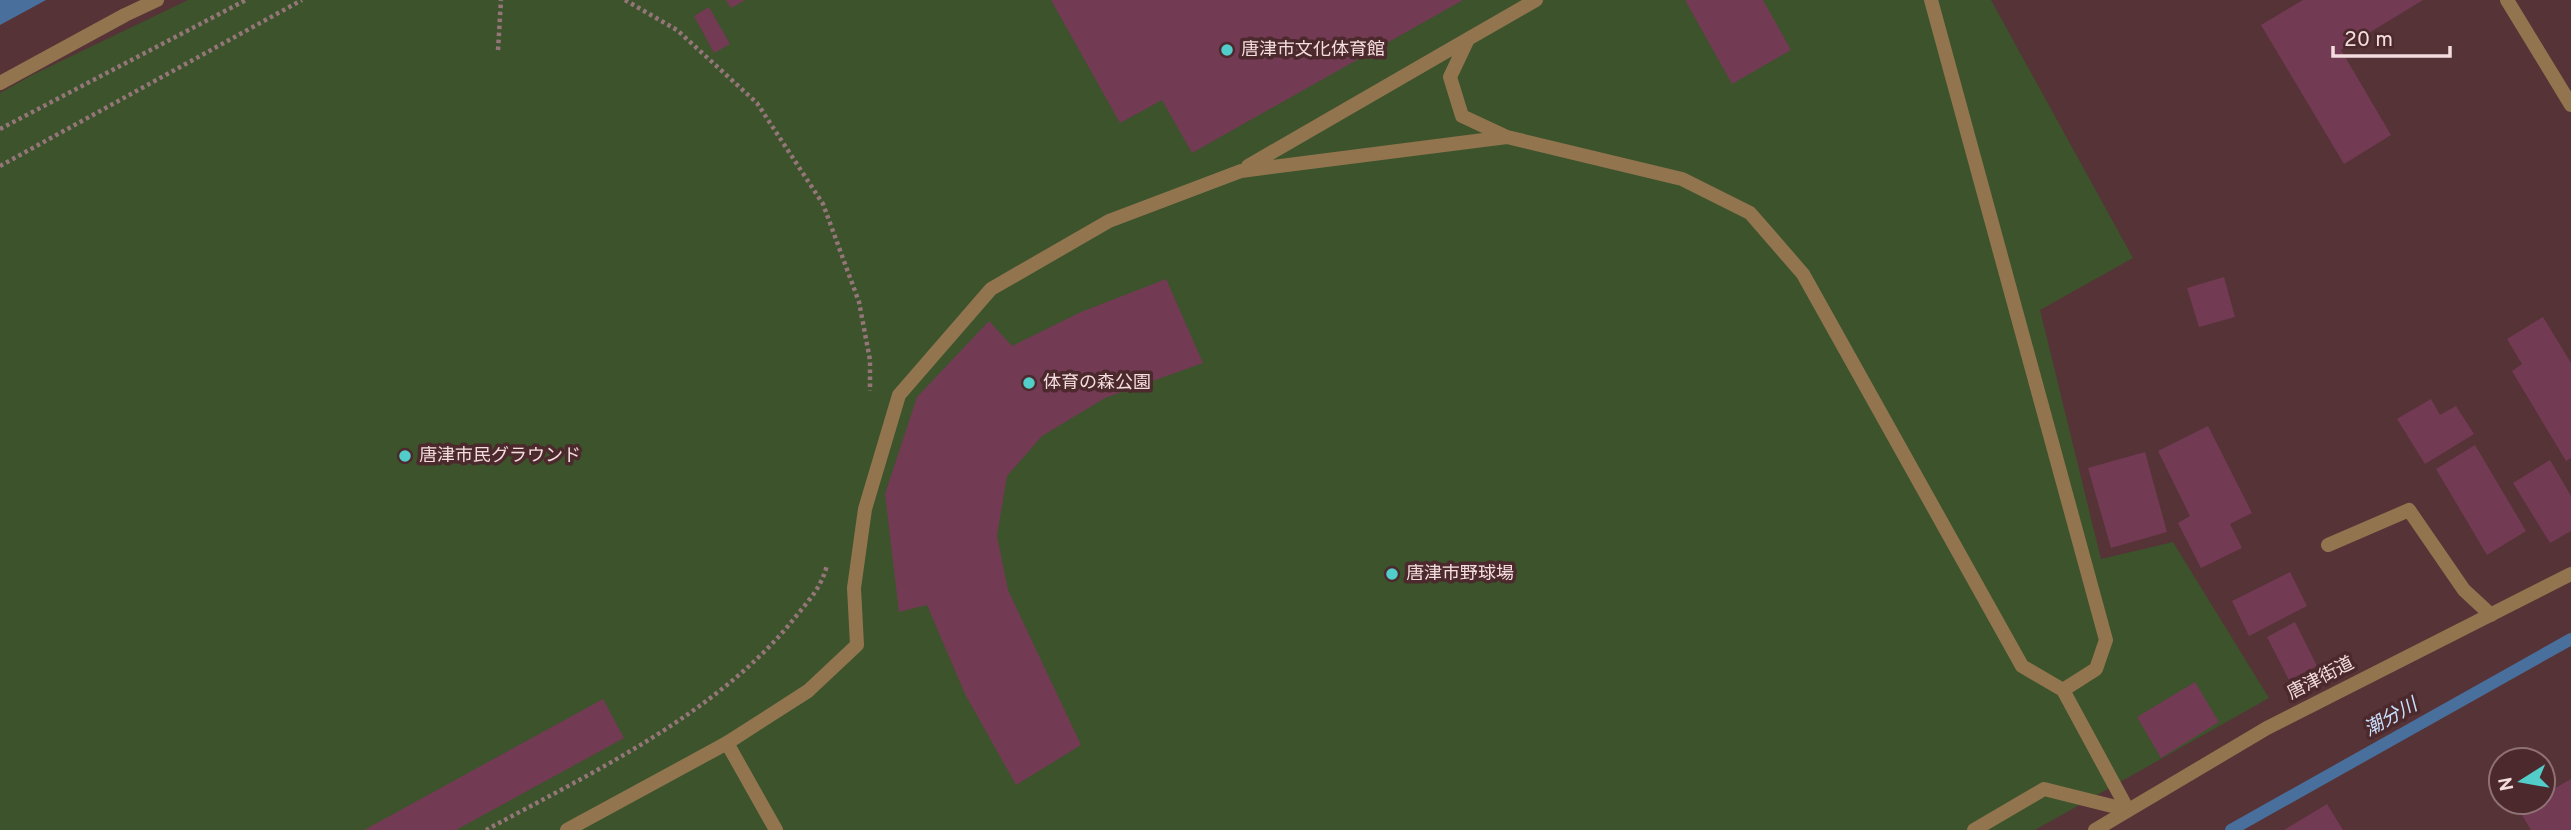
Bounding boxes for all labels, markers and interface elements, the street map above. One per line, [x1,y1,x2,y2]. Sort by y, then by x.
scale bar [2333,14,2450,58]
text: 20 m [2344,27,2393,54]
place label: 唐津市文化体育館 [1241,39,1385,62]
marker: 唐津市文化体育館 [1219,42,1235,58]
place label: 体育の森公園 [1043,372,1151,395]
marker: 体育の森公園 [1021,375,1037,391]
place label: 唐津市民グラウンド [419,445,581,468]
marker: 唐津市民グラウンド [397,448,413,464]
place label: 唐津市野球場 [1406,563,1514,586]
marker: 唐津市野球場 [1384,566,1400,582]
street label: 唐津街道 [2284,652,2358,706]
water label: 潮分川 [2360,693,2423,742]
north arrow [2487,746,2557,816]
text: N [2494,775,2520,793]

